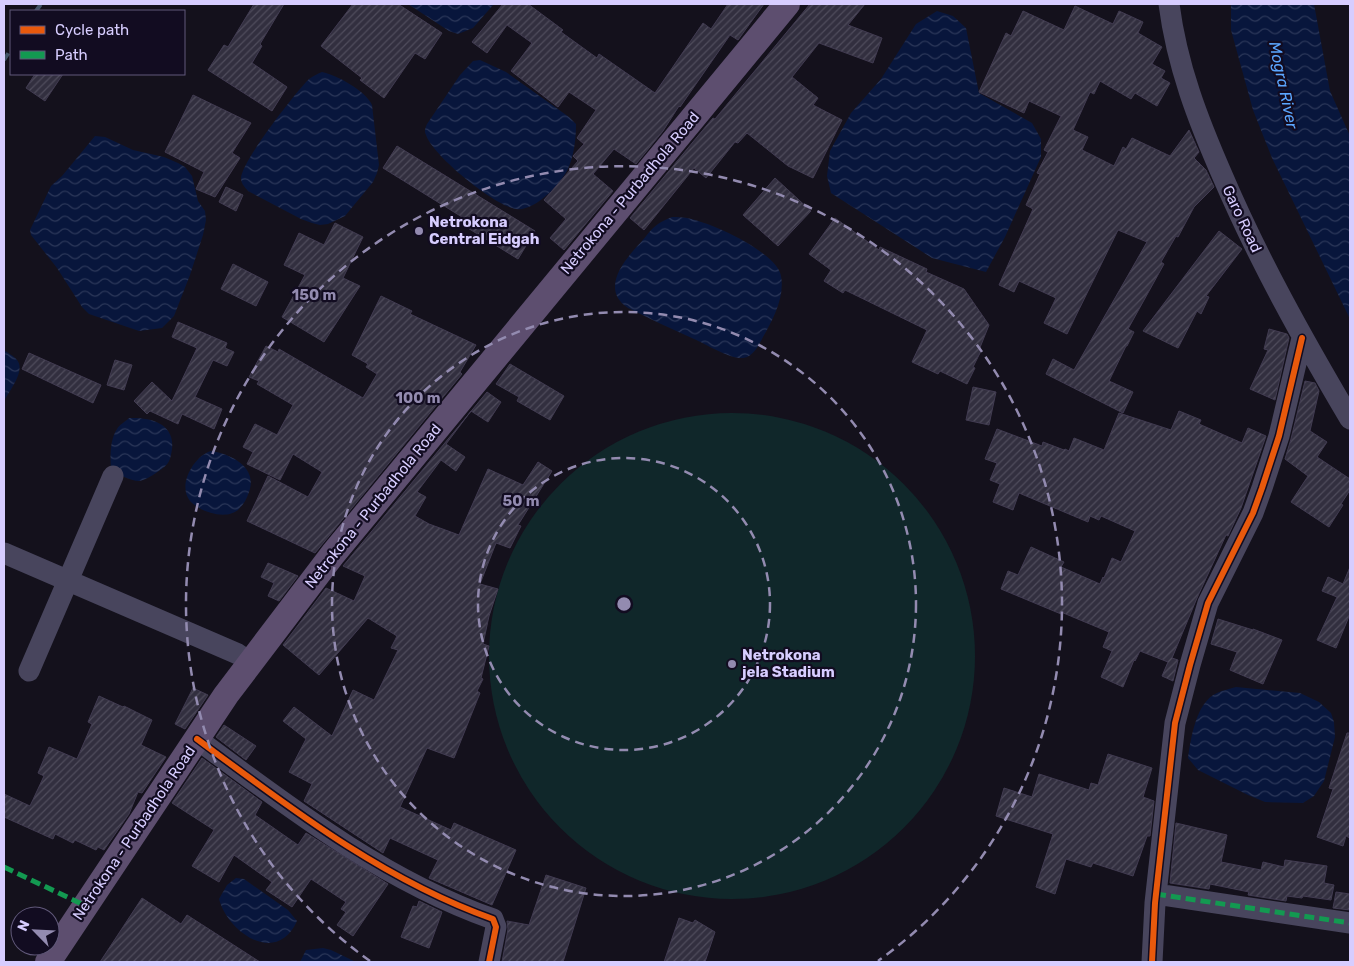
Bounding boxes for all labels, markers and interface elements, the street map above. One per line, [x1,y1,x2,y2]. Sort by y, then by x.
legend [10,10,185,75]
text: Cycle path [55,21,129,39]
water label: Mogra River [1265,40,1302,131]
text: Path [55,46,88,64]
street label: Netrokona - Purbadhola Road [557,108,703,278]
street label: Garo Road [1219,183,1265,255]
place label: Netrokona Central Eidgah [429,213,539,248]
marker: Netrokona Central Eidgah [413,225,425,237]
text: 150 m [292,286,336,304]
text: 100 m [396,389,440,407]
street label: Netrokona - Purbadhola Road [301,420,445,592]
text: 50 m [503,492,539,510]
centre of rings [615,595,633,613]
place label: Netrokona jela Stadium [741,646,835,681]
marker: Netrokona jela Stadium [726,658,738,670]
street label: Netrokona - Purbadhola Road [69,743,199,923]
north arrow [10,906,60,956]
text: N [14,918,33,934]

